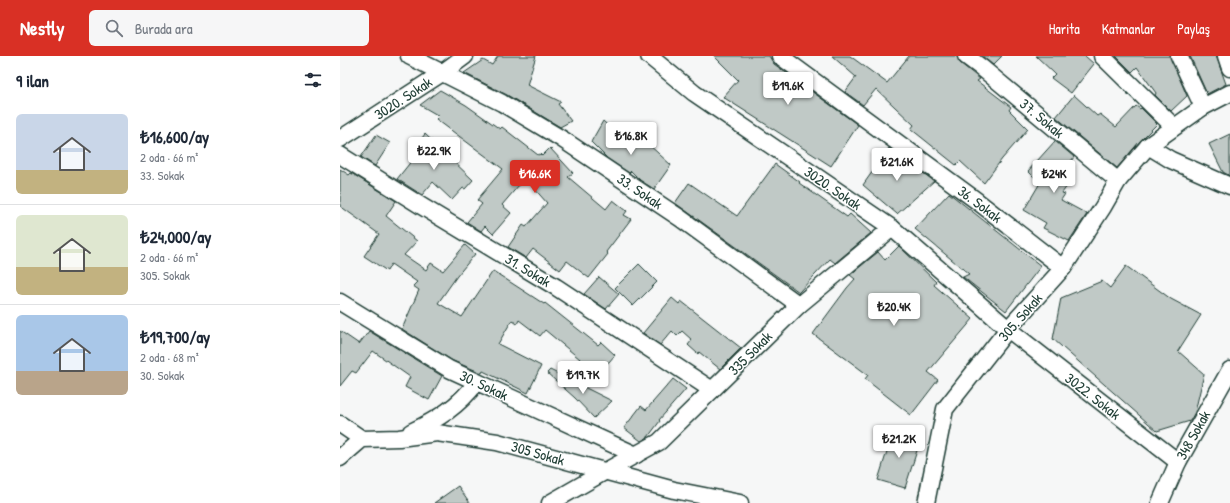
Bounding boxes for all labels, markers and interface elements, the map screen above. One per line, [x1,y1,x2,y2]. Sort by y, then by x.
search box [89,10,369,46]
text: Nestly [20,15,65,41]
icon: search [103,17,125,39]
text: Burada ara [135,18,193,39]
text: Harita [1049,19,1080,38]
text: Katmanlar [1102,19,1155,38]
text: Paylaş [1177,19,1210,38]
text: 9 ilan [16,69,49,92]
icon: filters [302,69,324,91]
street label: 3020. Sokak [370,71,436,125]
pin: ₺19.6K [755,72,821,106]
text: ₺19.6K [772,76,804,94]
street label: 37. Sokak [1015,93,1069,143]
pin: ₺16.8K [598,122,664,156]
text: ₺16,600/ay [140,125,209,148]
text: ₺16.8K [615,126,647,144]
icon: home [48,130,96,178]
pin: ₺22.9K [401,137,467,171]
text: ₺22.9K [417,141,451,159]
text: 2 oda · 66 m² [140,148,198,166]
pin: ₺21.6K [864,148,930,182]
text: ₺21.6K [880,152,914,170]
pin: ₺16.6K [502,160,568,194]
pin: ₺24K [1030,160,1078,194]
street label: 3020. Sokak [800,161,866,215]
text: ₺16.6K [519,164,551,182]
text: ₺24K [1041,164,1067,182]
text: 33. Sokak [140,166,185,184]
street label: 33. Sokak [613,168,667,214]
street label: 36. Sokak [953,180,1007,228]
text: ₺24,000/ay [140,225,211,248]
icon: home [48,231,96,279]
text: 2 oda · 66 m² [140,248,198,266]
street label: 31. Sokak [501,248,555,292]
text: 305. Sokak [140,266,190,284]
street label: 305. Sokak [993,288,1047,346]
pin: ₺20.4K [861,293,927,327]
text: ₺20.4K [877,297,911,315]
text: ₺19,700/ay [140,325,210,348]
street label: 335 Sokak [723,326,777,380]
icon: home [48,331,96,379]
text: 2 oda · 68 m² [140,348,199,366]
pin: ₺19.7K [550,361,616,395]
street label: 30. Sokak [456,365,512,405]
text: ₺19.7K [567,365,599,383]
text: 30. Sokak [140,366,185,384]
street label: 3022. Sokak [1061,368,1125,424]
street label: 348 Sokak [1171,406,1215,464]
pin: ₺21.2K [866,425,932,459]
text: ₺21.2K [882,429,916,447]
street label: 305 Sokak [509,435,567,471]

